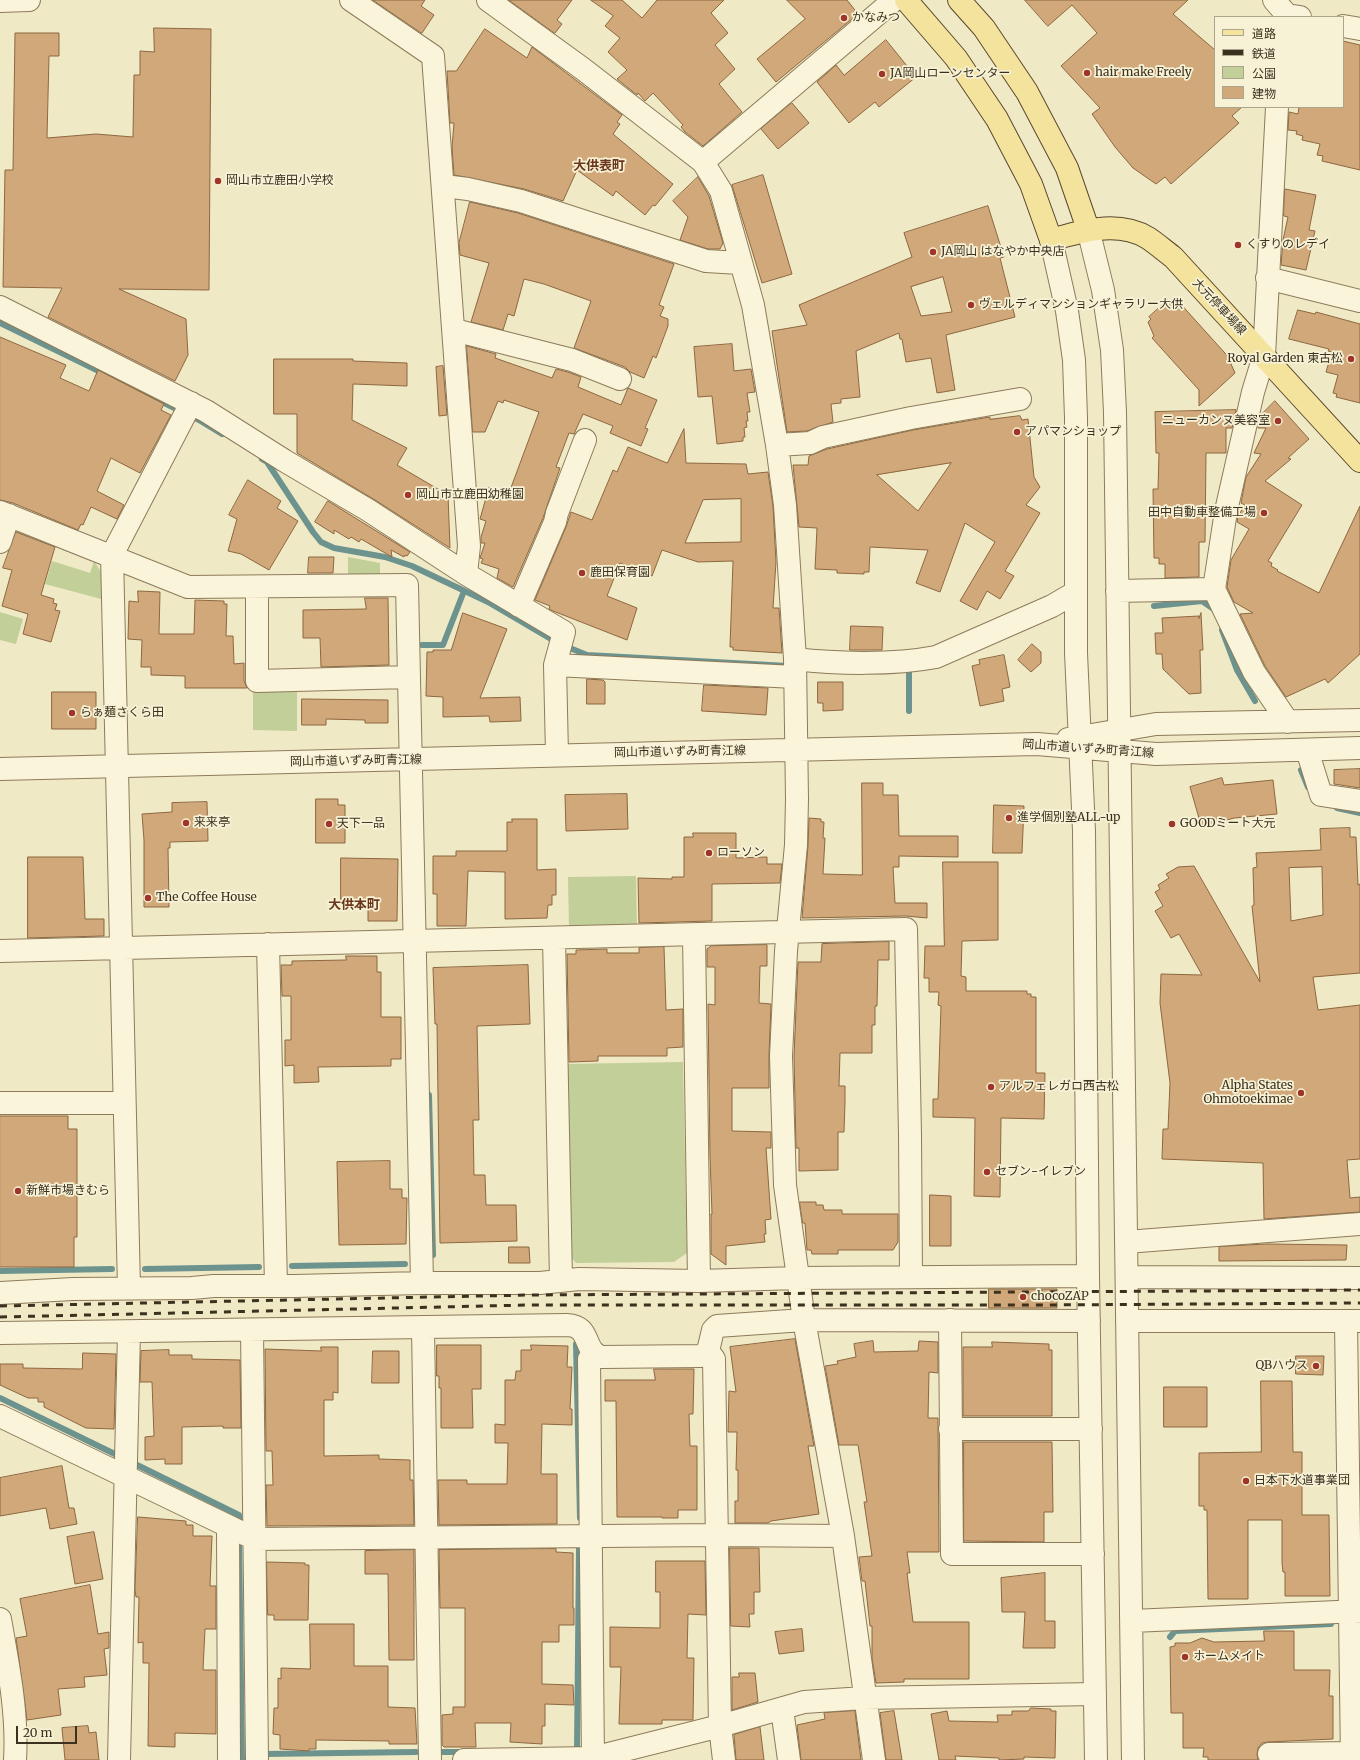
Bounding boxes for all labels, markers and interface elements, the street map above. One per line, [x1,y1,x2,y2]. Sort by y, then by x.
place label: かなみつ [852,11,900,25]
marker: かなみつ [839,13,849,23]
legend [1214,16,1344,108]
text: 道路 [1252,26,1276,41]
text: 鉄道 [1252,46,1276,61]
place label: hair make Freely [1095,66,1192,80]
text: 公園 [1252,66,1276,81]
place label: JA岡山ローンセンター [890,67,1011,81]
marker: hair make Freely [1082,68,1092,78]
marker: JA岡山ローンセンター [877,69,887,79]
text: 建物 [1252,86,1276,101]
district label: 大供表町 [573,158,625,174]
place label: 岡山市立鹿田小学校 [226,174,334,188]
marker: 岡山市立鹿田小学校 [213,176,223,186]
place label: くすりのレデイ [1246,238,1330,252]
marker: くすりのレデイ [1233,240,1243,250]
place label: JA岡山 はなやか中央店 [941,245,1064,259]
marker: JA岡山 はなやか中央店 [928,247,938,257]
street label: 大元停車場線 [1189,276,1249,338]
place label: ヴェルディマンションギャラリー大供 [979,298,1183,312]
marker: ヴェルディマンションギャラリー大供 [966,300,976,310]
place label: Royal Garden 東古松 [1227,352,1343,366]
marker: Royal Garden 東古松 [1346,354,1356,364]
place label: ニューカンヌ美容室 [1162,414,1270,428]
marker: ニューカンヌ美容室 [1273,416,1283,426]
place label: アパマンショップ [1025,425,1121,439]
marker: アパマンショップ [1012,427,1022,437]
place label: 岡山市立鹿田幼稚園 [416,488,524,502]
marker: 岡山市立鹿田幼稚園 [403,490,413,500]
place label: 田中自動車整備工場 [1148,506,1256,520]
marker: 田中自動車整備工場 [1259,508,1269,518]
place label: 鹿田保育園 [590,566,650,580]
marker: 鹿田保育園 [577,568,587,578]
place label: らぁ麺さくら田 [80,706,164,720]
marker: らぁ麺さくら田 [67,708,77,718]
street label: 岡山市道いずみ町青江線 [1022,737,1154,761]
street label: 岡山市道いずみ町青江線 [614,744,746,760]
street label: 岡山市道いずみ町青江線 [290,753,422,769]
place label: 進学個別塾ALL-up [1017,811,1120,825]
marker: 進学個別塾ALL-up [1004,813,1014,823]
place label: 来来亭 [194,816,230,830]
place label: 天下一品 [337,817,385,831]
place label: GOODミート大元 [1180,817,1276,831]
marker: 来来亭 [181,818,191,828]
marker: 天下一品 [324,819,334,829]
marker: GOODミート大元 [1167,819,1177,829]
place label: ローソン [717,846,765,860]
marker: ローソン [704,848,714,858]
place label: The Coffee House [156,891,257,905]
marker: The Coffee House [143,893,153,903]
district label: 大供本町 [328,897,380,913]
place label: Alpha States Ohmotoekimae [1203,1079,1293,1107]
place label: アルフェレガロ西古松 [999,1080,1119,1094]
marker: アルフェレガロ西古松 [986,1082,996,1092]
marker: Alpha States Ohmotoekimae [1296,1088,1306,1098]
place label: セブン-イレブン [995,1165,1086,1179]
marker: セブン-イレブン [982,1167,992,1177]
place label: 新鮮市場きむら [26,1184,110,1198]
marker: 新鮮市場きむら [13,1186,23,1196]
place label: chocoZAP [1031,1290,1089,1304]
marker: chocoZAP [1018,1292,1028,1302]
place label: QBハウス [1256,1359,1308,1373]
marker: QBハウス [1311,1361,1321,1371]
place label: 日本下水道事業団 [1254,1474,1350,1488]
marker: 日本下水道事業団 [1241,1476,1251,1486]
place label: ホームメイト [1193,1650,1265,1664]
marker: ホームメイト [1180,1652,1190,1662]
scale bar [18,1718,79,1744]
text: 20 m [23,1725,52,1740]

